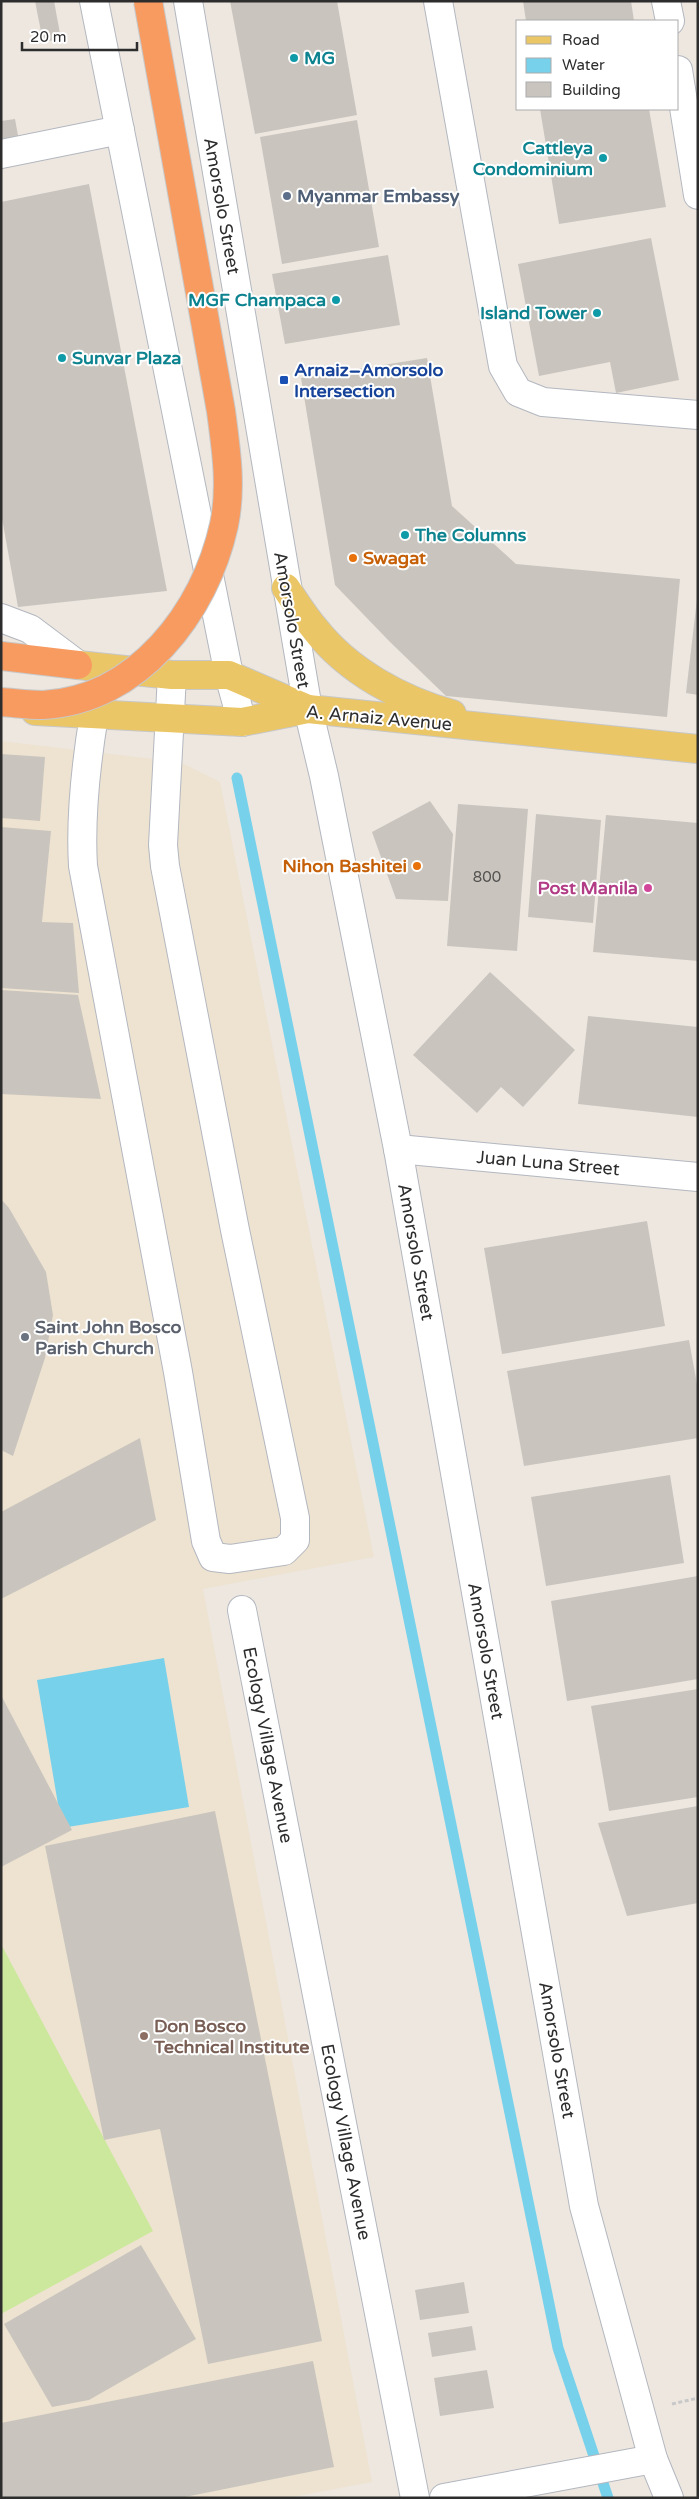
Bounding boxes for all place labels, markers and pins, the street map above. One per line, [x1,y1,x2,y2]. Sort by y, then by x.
place label: MG [304,47,335,69]
marker: MG [288,52,300,64]
place label: Cattleya Condominium [473,137,593,180]
marker: Cattleya Condominium [597,152,609,164]
place label: Myanmar Embassy [297,185,460,207]
marker: Myanmar Embassy [281,190,293,202]
place label: MGF Champaca [188,289,326,311]
marker: MGF Champaca [330,294,342,306]
place label: Island Tower [480,302,588,324]
marker: Island Tower [591,307,603,319]
place label: Sunvar Plaza [72,347,181,369]
marker: Sunvar Plaza [56,352,68,364]
place label: Arnaiz–Amorsolo Intersection [294,359,444,402]
marker: Arnaiz–Amorsolo Intersection [278,374,290,386]
place label: The Columns [414,524,527,546]
marker: The Columns [399,529,411,541]
place label: Swagat [363,547,426,569]
marker: Swagat [347,552,359,564]
place label: Nihon Bashitei [283,855,407,877]
marker: Nihon Bashitei [411,860,423,872]
place label: Post Manila [538,877,638,899]
marker: Post Manila [642,882,654,894]
place label: Saint John Bosco Parish Church [35,1316,181,1359]
marker: Saint John Bosco Parish Church [19,1331,31,1343]
place label: Don Bosco Technical Institute [153,2015,309,2058]
marker: Don Bosco Technical Institute [138,2030,150,2042]

